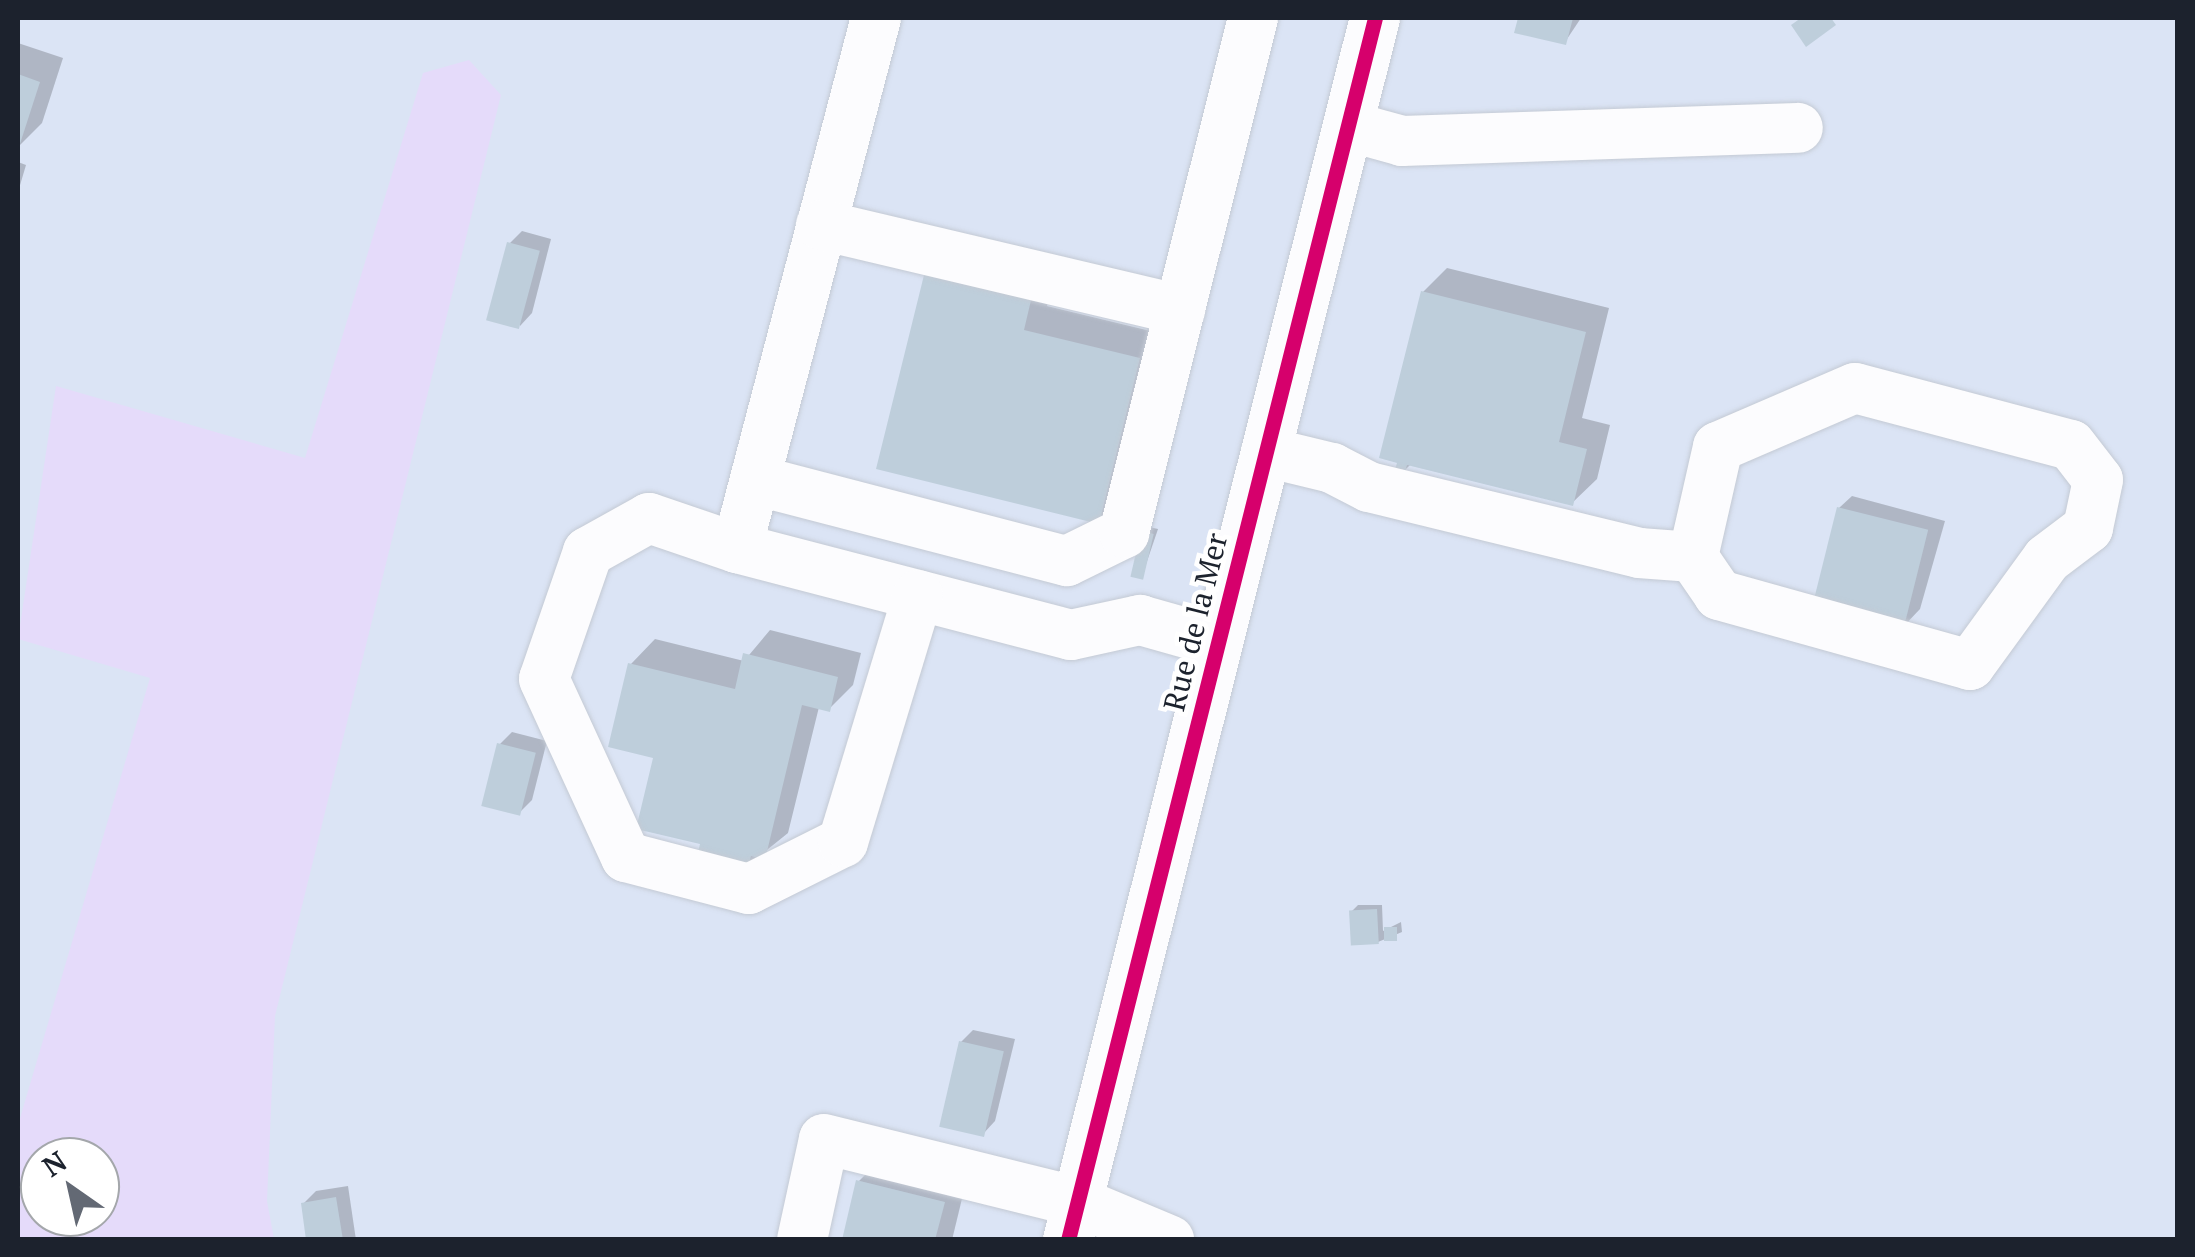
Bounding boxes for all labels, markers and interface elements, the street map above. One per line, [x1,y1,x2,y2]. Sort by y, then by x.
street label: Rue de la Mer [1156,529,1234,715]
north arrow [20,1137,120,1237]
text: N [35,1142,73,1185]

